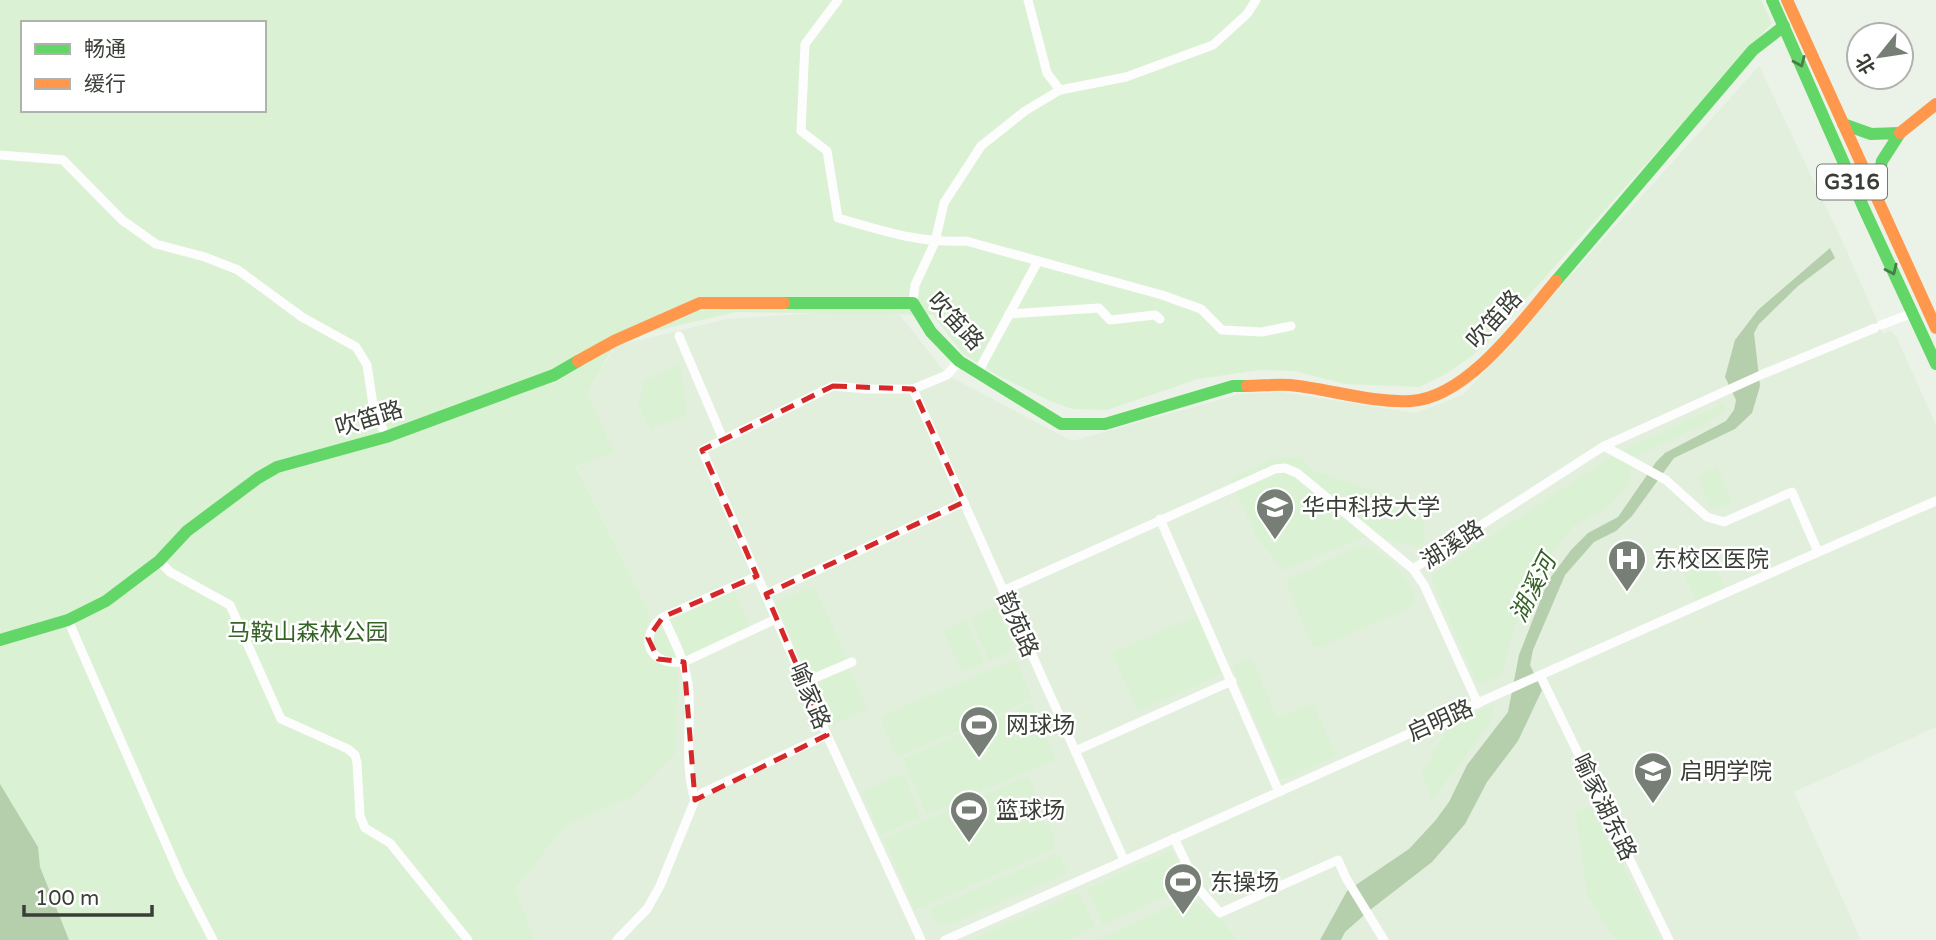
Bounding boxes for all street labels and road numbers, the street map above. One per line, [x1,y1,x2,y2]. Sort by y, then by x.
road number: G316 [1817,164,1887,200]
street label: 吹笛路 [1461,285,1528,355]
street label: 吹笛路 [922,287,989,356]
street label: 吹笛路 [332,395,406,442]
street label: 湖溪路 [1416,514,1489,575]
street label: 韵苑路 [990,587,1044,662]
street label: 喻家路 [783,659,835,734]
street label: 启明路 [1403,694,1478,748]
street label: 喻家湖东路 [1566,750,1642,865]

